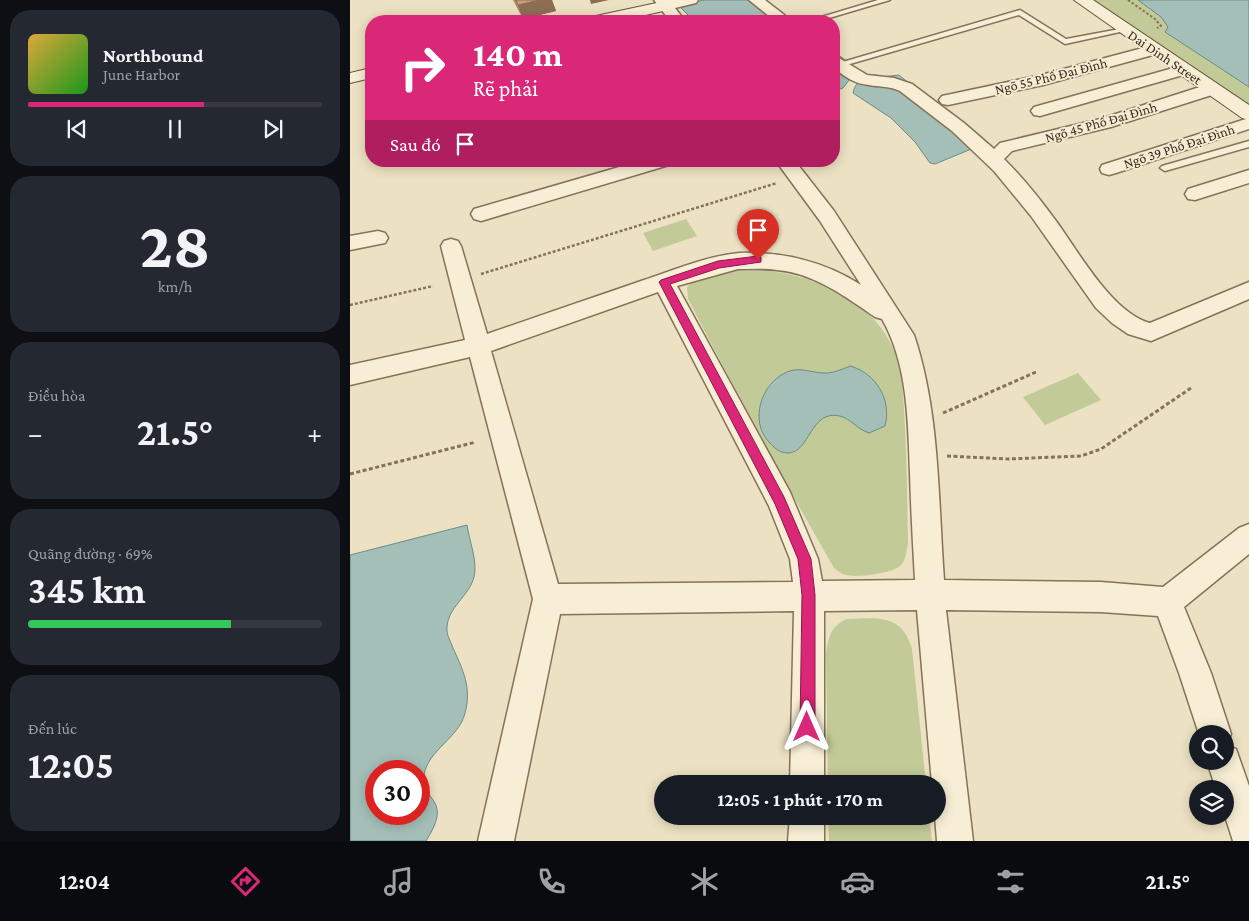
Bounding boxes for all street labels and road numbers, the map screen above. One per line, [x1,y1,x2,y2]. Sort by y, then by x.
street label: Dai Dinh Street [1125,26,1205,88]
street label: Ngõ 55 Phố Đại Đình [993,54,1109,98]
street label: Ngõ 45 Phố Đại Đình [1043,98,1159,146]
street label: Ngõ 39 Phố Đại Đình [1121,120,1237,172]

